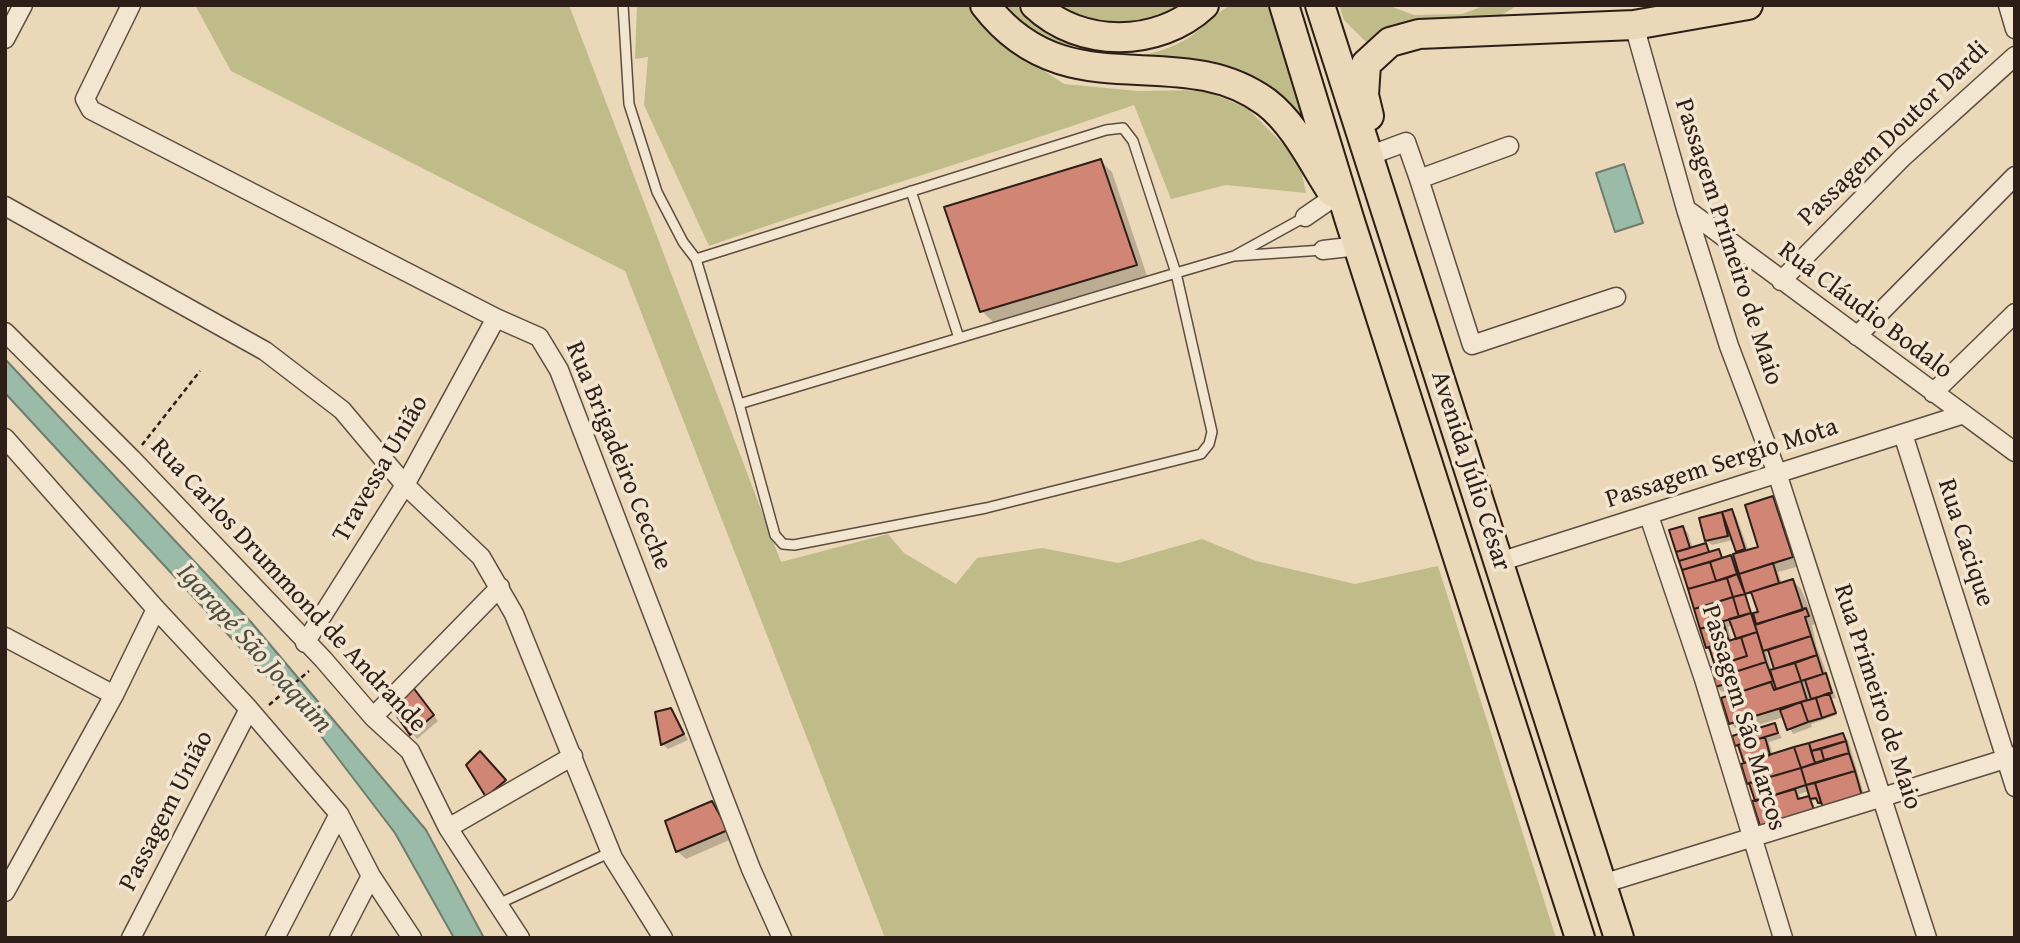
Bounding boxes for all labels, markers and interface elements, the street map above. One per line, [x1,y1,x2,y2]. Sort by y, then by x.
street label: Passagem Doutor Dardi [1792,35,1996,233]
street label: Passagem Primeiro de Maio [1667,95,1789,389]
street label: Rua Cláudio Bodalo [1772,235,1958,387]
street label: Rua Brigadeiro Cecche [558,337,678,575]
street label: Avenida Júlio César [1423,367,1517,575]
street label: Travessa União [326,390,436,548]
street label: Passagem Sergio Mota [1602,412,1842,516]
street label: Rua Carlos Drummond de Andrande [143,432,433,740]
street label: Rua Cacique [1930,475,2000,611]
water label: Igarapé São Joaquim [169,557,339,741]
street label: Rua Primeiro de Maio [1826,580,1928,814]
street label: Passagem São Marcos [1694,601,1792,835]
street label: Passagem União [113,726,221,896]

